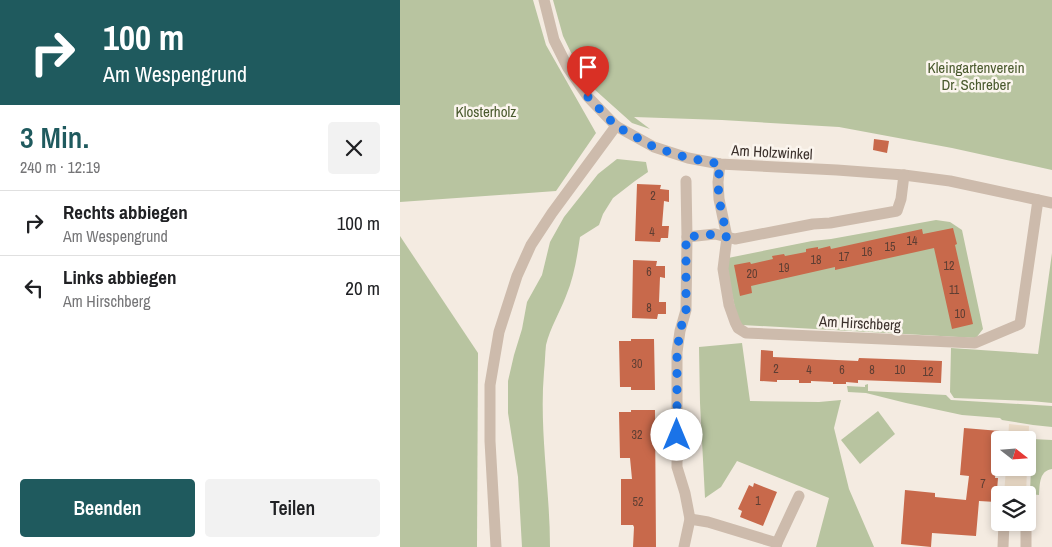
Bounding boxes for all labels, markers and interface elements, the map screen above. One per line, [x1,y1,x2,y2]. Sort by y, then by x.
text: 100 m [103,14,184,61]
icon: right [20,20,85,85]
pin [567,46,609,97]
icon: arrive [574,53,602,81]
park label: Kleingartenverein Dr. Schreber [927,57,1025,95]
text: Am Wespengrund [103,59,247,89]
park label: Klosterholz [456,101,516,122]
text: 3 Min. [20,117,89,157]
button: close [328,122,380,174]
street label: Am Holzwinkel [730,139,813,165]
text: 240 m · 12:19 [20,156,100,178]
house number: 2 [650,188,656,204]
text: Rechts abbiegen [63,199,188,225]
icon: right [20,209,48,237]
text: 100 m [337,210,380,236]
house number: 4 [649,224,655,240]
text: Am Wespengrund [63,225,168,247]
house number: 14 [907,233,918,249]
house number: 15 [885,239,896,255]
house number: 16 [862,244,872,260]
house number: 17 [839,249,850,265]
house number: 18 [811,252,821,268]
house number: 12 [944,258,954,274]
house number: 19 [779,260,789,276]
text: Links abbiegen [63,264,176,290]
house number: 6 [646,264,652,280]
house number: 20 [747,266,757,282]
icon: left [20,274,48,302]
text: 20 m [345,275,380,301]
house number: 11 [949,282,960,298]
text: Am Hirschberg [63,290,151,312]
house number: 8 [646,300,652,316]
house number: 10 [955,306,965,322]
street label: Am Hirschberg [817,310,902,336]
house number: 30 [632,356,642,372]
house number: 2 [773,361,779,377]
house number: 4 [806,362,812,378]
house number: 6 [839,362,845,378]
house number: 8 [869,362,875,378]
house number: 10 [895,362,905,378]
house number: 12 [923,364,933,380]
position arrow [650,408,702,460]
house number: 32 [632,427,642,443]
north arrow [991,431,1036,476]
map controls [991,431,1036,531]
house number: 7 [980,476,986,492]
button: Beenden [20,479,195,537]
button: Teilen [205,479,380,537]
button: layers [991,486,1036,531]
house number: 1 [755,493,761,509]
house number: 52 [633,494,643,510]

